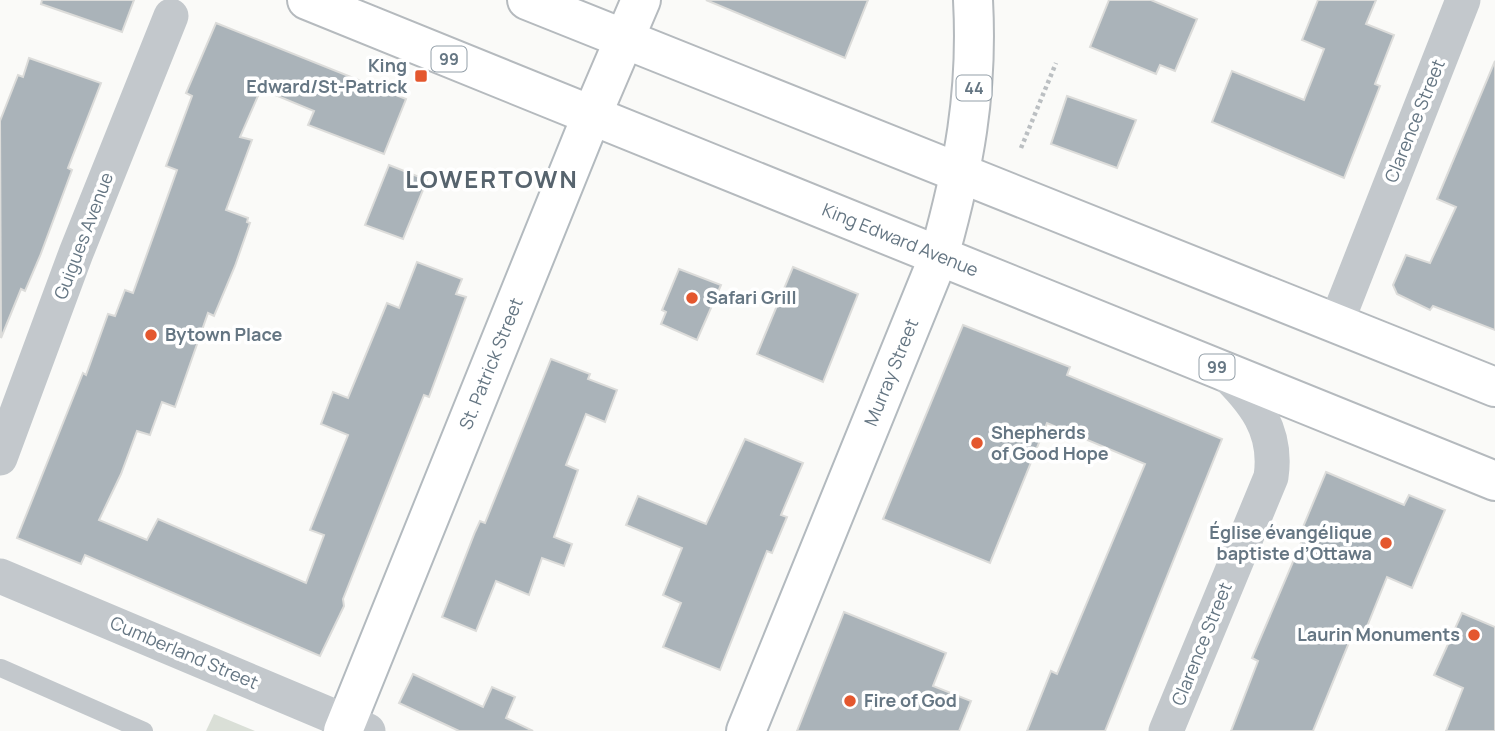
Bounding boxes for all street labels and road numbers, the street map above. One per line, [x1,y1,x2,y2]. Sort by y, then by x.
road number: 99 [432,46,466,72]
street label: Clarence Street [1378,55,1450,186]
road number: 44 [956,76,992,100]
street label: Guigues Avenue [48,169,118,303]
street label: King Edward Avenue [819,197,982,282]
street label: St. Patrick Street [453,294,528,433]
street label: Murray Street [858,315,923,429]
road number: 99 [1200,354,1234,380]
street label: Clarence Street [1165,578,1237,709]
street label: Cumberland Street [107,610,262,694]

